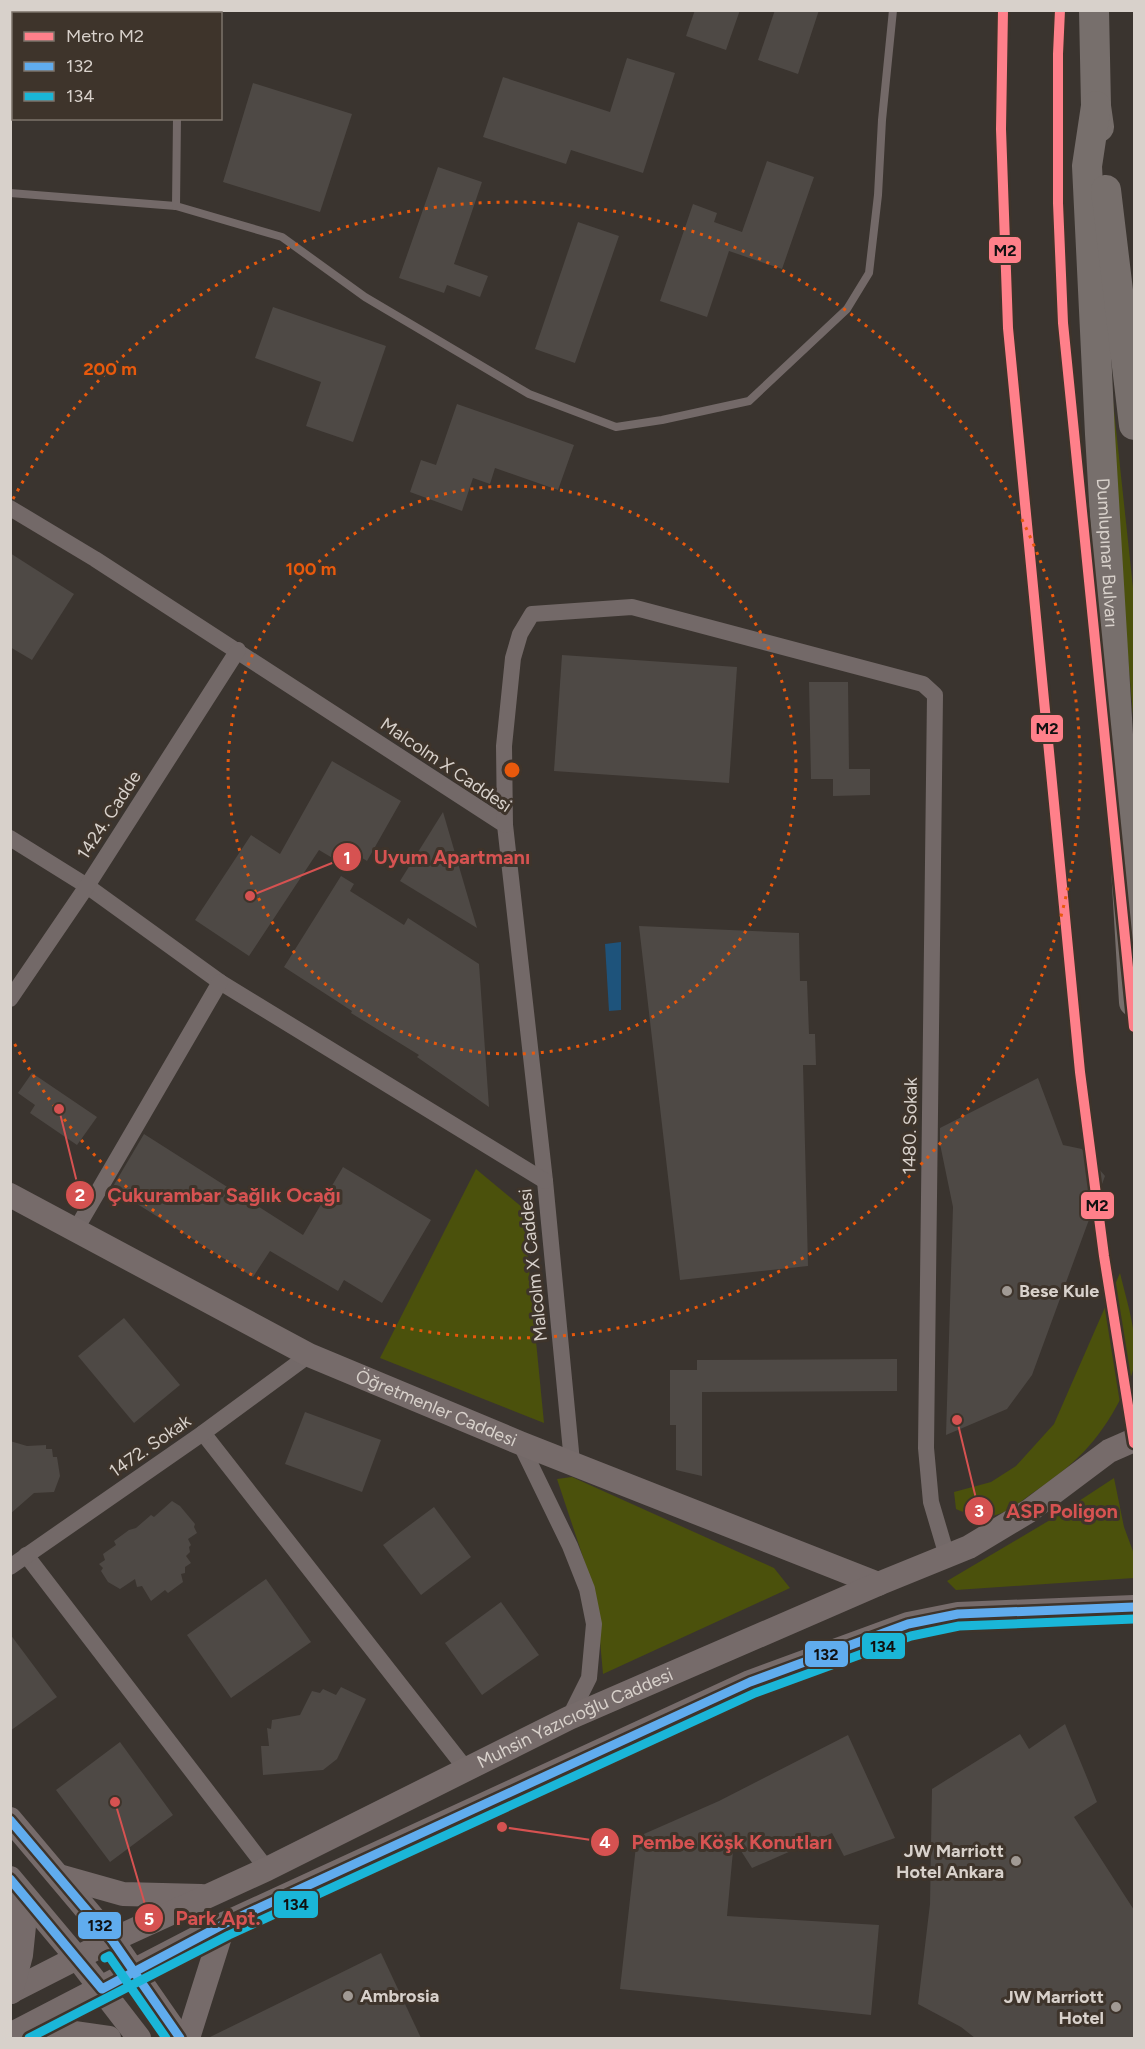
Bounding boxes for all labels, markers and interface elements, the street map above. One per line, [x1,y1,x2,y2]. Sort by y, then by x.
legend [12,12,222,120]
text: Metro M2 [66,25,144,47]
text: 132 [66,55,93,77]
text: 134 [66,85,94,107]
line badge: M2 [988,236,1022,264]
text: M2 [994,241,1016,260]
text: 200 m [83,358,137,380]
street label: Dumlupınar Bulvarı [1092,477,1123,628]
text: 100 m [286,558,336,580]
street label: Malcolm X Caddesi [376,713,516,817]
line badge: M2 [1030,714,1064,743]
text: M2 [1036,719,1058,738]
centre of rings [502,760,522,780]
street label: 1424. Cadde [72,766,146,863]
callout: Uyum Apartmanı [332,838,542,876]
text: Uyum Apartmanı [374,845,530,869]
text: 1 [343,847,351,869]
street label: 1480. Sokak [898,1077,922,1175]
callout: Çukurambar Sağlık Ocağı [65,1176,353,1214]
text: Çukurambar Sağlık Ocağı [107,1183,341,1207]
text: 2 [75,1184,85,1206]
street label: Malcolm X Caddesi [514,1188,552,1342]
line badge: M2 [1080,1191,1115,1220]
text: M2 [1086,1196,1108,1215]
place label: Bese Kule [1019,1280,1099,1302]
marker: Bese Kule [1000,1284,1014,1298]
street label: Öğretmenler Caddesi [352,1365,520,1451]
street label: 1472. Sokak [105,1410,195,1482]
callout: ASP Poligon [964,1492,1130,1530]
text: ASP Poligon [1006,1499,1118,1523]
text: 3 [974,1500,984,1522]
line badge: 134 [861,1632,906,1660]
text: 134 [870,1637,896,1656]
line badge: 132 [804,1640,849,1668]
text: 132 [814,1645,838,1664]
street label: Muhsin Yazıcıoğlu Caddesi [473,1663,676,1773]
callout: Pembe Köşk Konutları [590,1823,845,1861]
text: Pembe Köşk Konutları [631,1830,833,1854]
text: 4 [599,1831,611,1853]
place label: JW Marriott Hotel Ankara [896,1840,1004,1883]
marker: JW Marriott Hotel Ankara [1009,1854,1023,1868]
line badge: 134 [273,1890,319,1919]
text: 134 [283,1895,309,1914]
callout: Park Apt. [134,1899,273,1937]
text: Park Apt. [176,1906,260,1930]
text: 5 [144,1908,154,1930]
line badge: 132 [77,1911,122,1940]
text: 132 [88,1916,112,1935]
place label: Ambrosia [360,1985,439,2007]
place label: JW Marriott Hotel [1004,1986,1104,2029]
marker: Ambrosia [341,1989,355,2003]
marker: JW Marriott Hotel [1109,2000,1123,2014]

